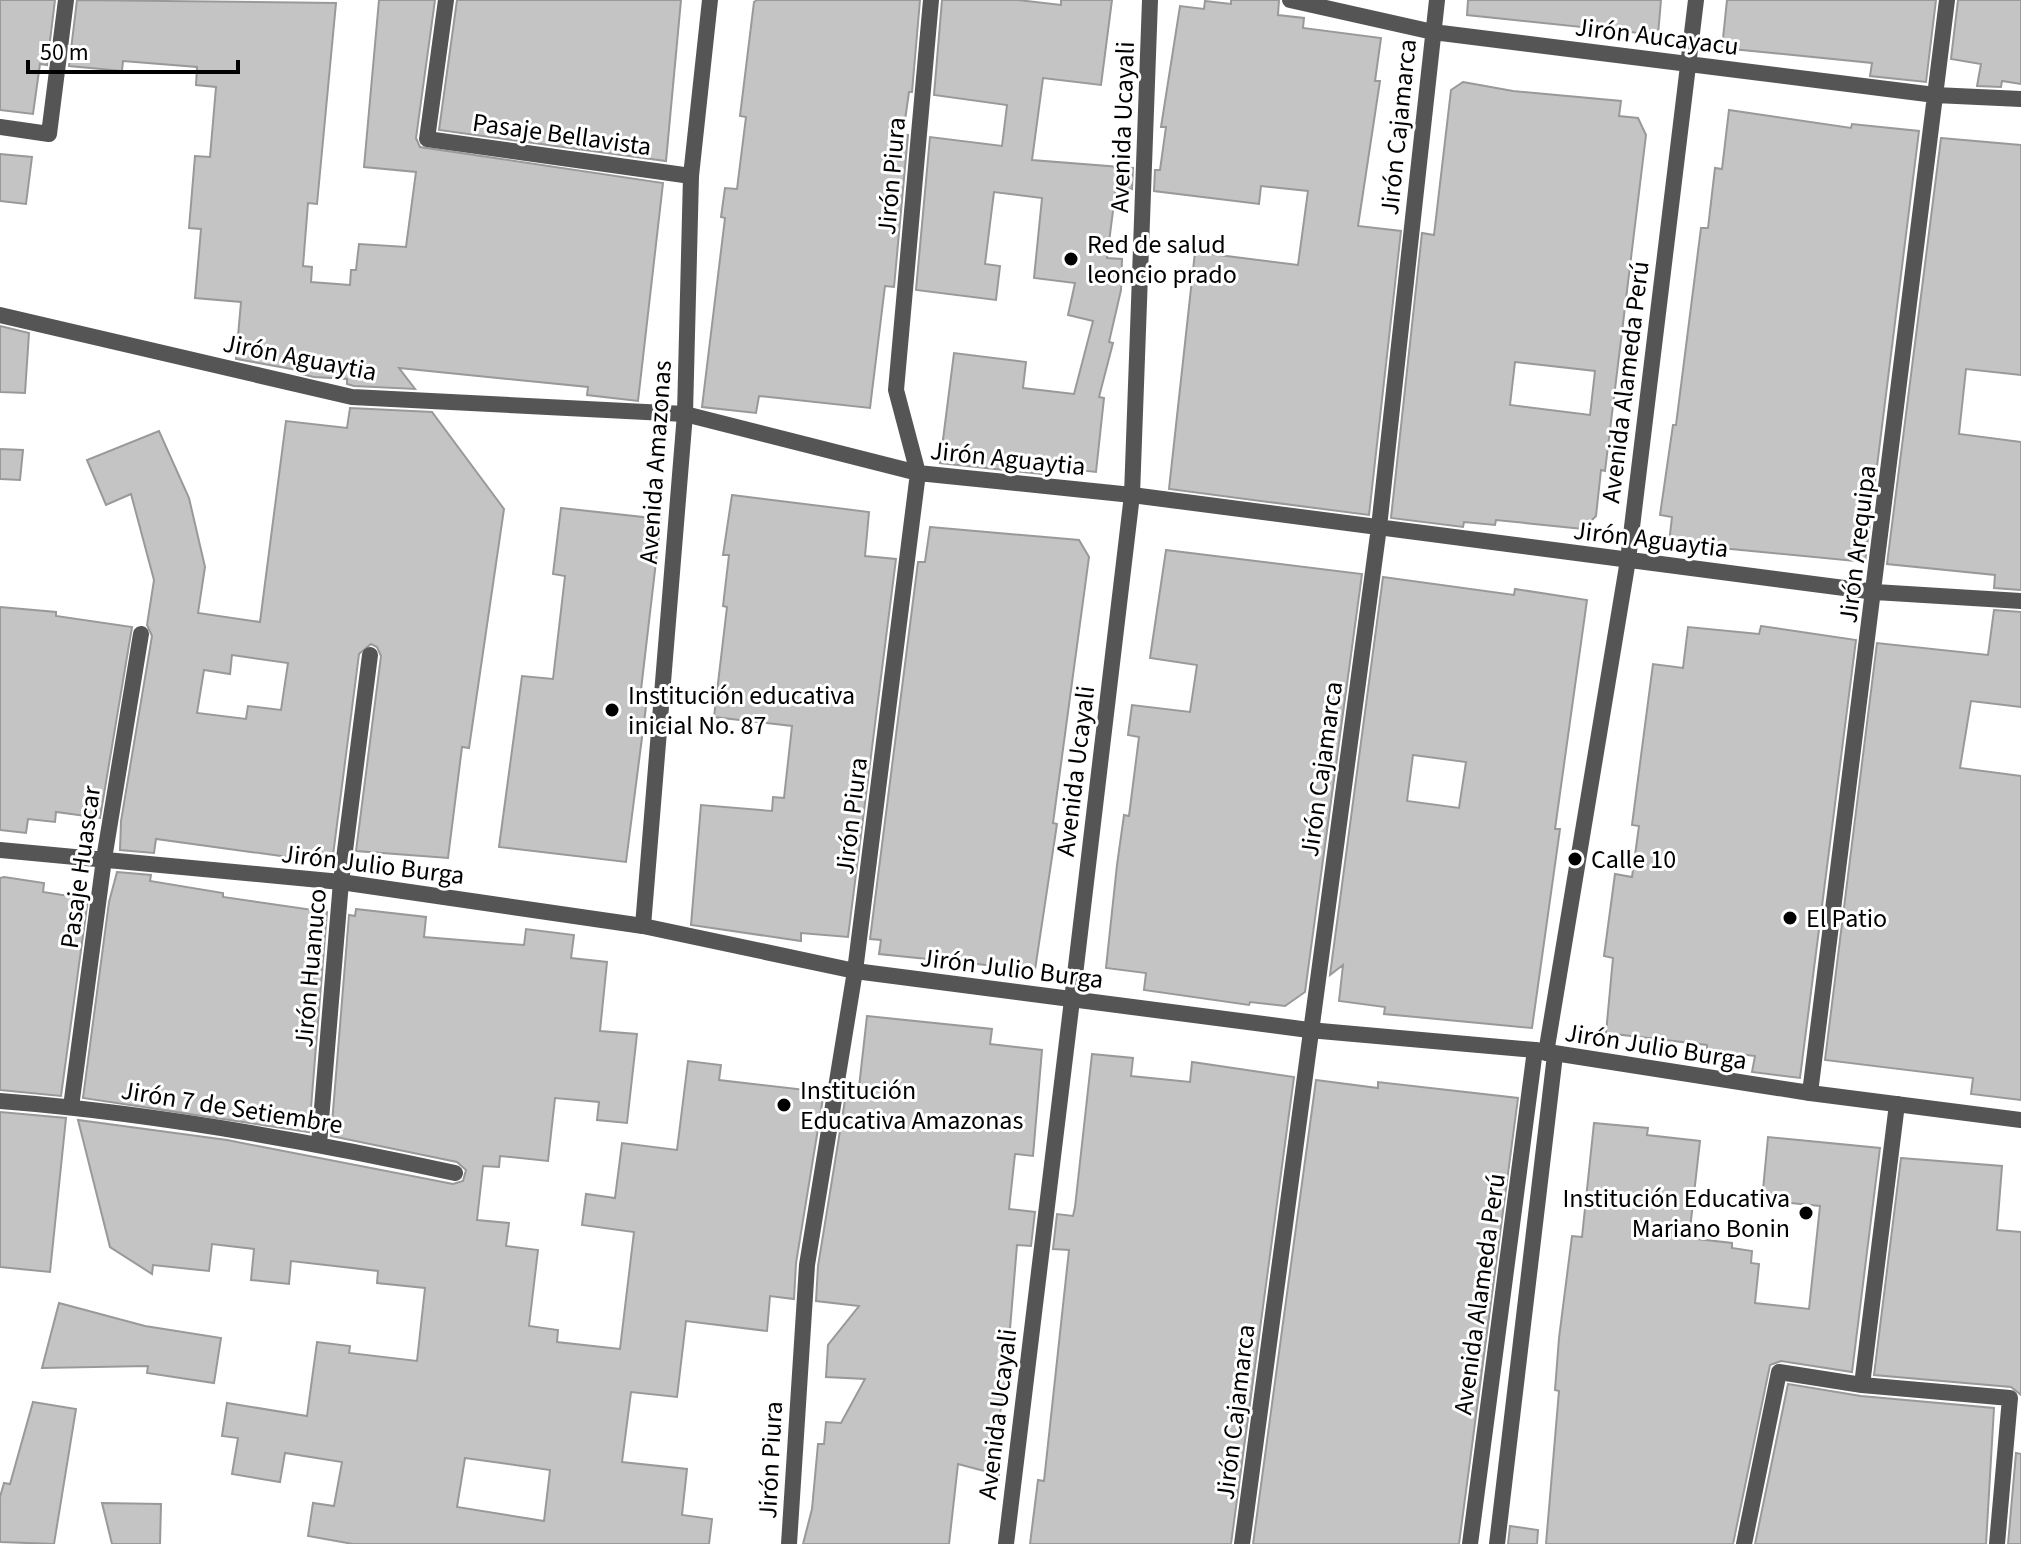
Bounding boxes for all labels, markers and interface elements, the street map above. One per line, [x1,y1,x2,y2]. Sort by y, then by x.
street label: Jirón Aucayacu [1573,8,1741,65]
scale bar [28,24,238,74]
text: 50 m [40,35,89,70]
street label: Jirón Cajamarca [1371,37,1426,217]
street label: Avenida Ucayali [1101,41,1144,213]
street label: Pasaje Bellavista [470,104,654,165]
street label: Jirón Piura [868,116,915,236]
place label: Red de salud leoncio prado [1087,226,1237,293]
marker: Red de salud leoncio prado [1062,250,1080,268]
street label: Avenida Alameda Perú [1592,259,1659,505]
street label: Jirón Aguaytia [220,324,380,391]
street label: Avenida Amazonas [630,359,681,565]
street label: Jirón Aguaytia [928,432,1087,485]
street label: Jirón Arequipa [1829,463,1886,625]
street label: Jirón Aguaytia [1571,512,1731,567]
place label: Institución educativa inicial No. 87 [628,677,855,744]
street label: Jirón Cajamarca [1291,679,1352,859]
street label: Avenida Ucayali [1047,684,1104,858]
marker: Institución educativa inicial No. 87 [603,701,621,719]
street label: Jirón Piura [826,755,877,877]
street label: Pasaje Huascar [51,782,110,951]
street label: Jirón Julio Burga [279,835,467,894]
place label: Calle 10 [1591,841,1676,878]
marker: Calle 10 [1566,850,1584,868]
street label: Jirón Huanuco [285,887,336,1049]
place label: El Patio [1806,900,1887,937]
marker: El Patio [1781,909,1799,927]
street label: Jirón Julio Burga [918,939,1106,998]
street label: Jirón Julio Burga [1562,1014,1750,1079]
street label: Jirón 7 de Setiembre [118,1072,345,1143]
place label: Institución Educativa Amazonas [800,1072,1023,1139]
marker: Institución Educativa Amazonas [775,1096,793,1114]
street label: Avenida Alameda Perú [1444,1171,1515,1417]
place label: Institución Educativa Mariano Bonin [1562,1180,1790,1247]
marker: Institución Educativa Mariano Bonin [1797,1204,1815,1222]
street label: Jirón Cajamarca [1206,1322,1265,1502]
street label: Avenida Ucayali [969,1327,1026,1501]
street label: Jirón Piura [749,1400,792,1520]

